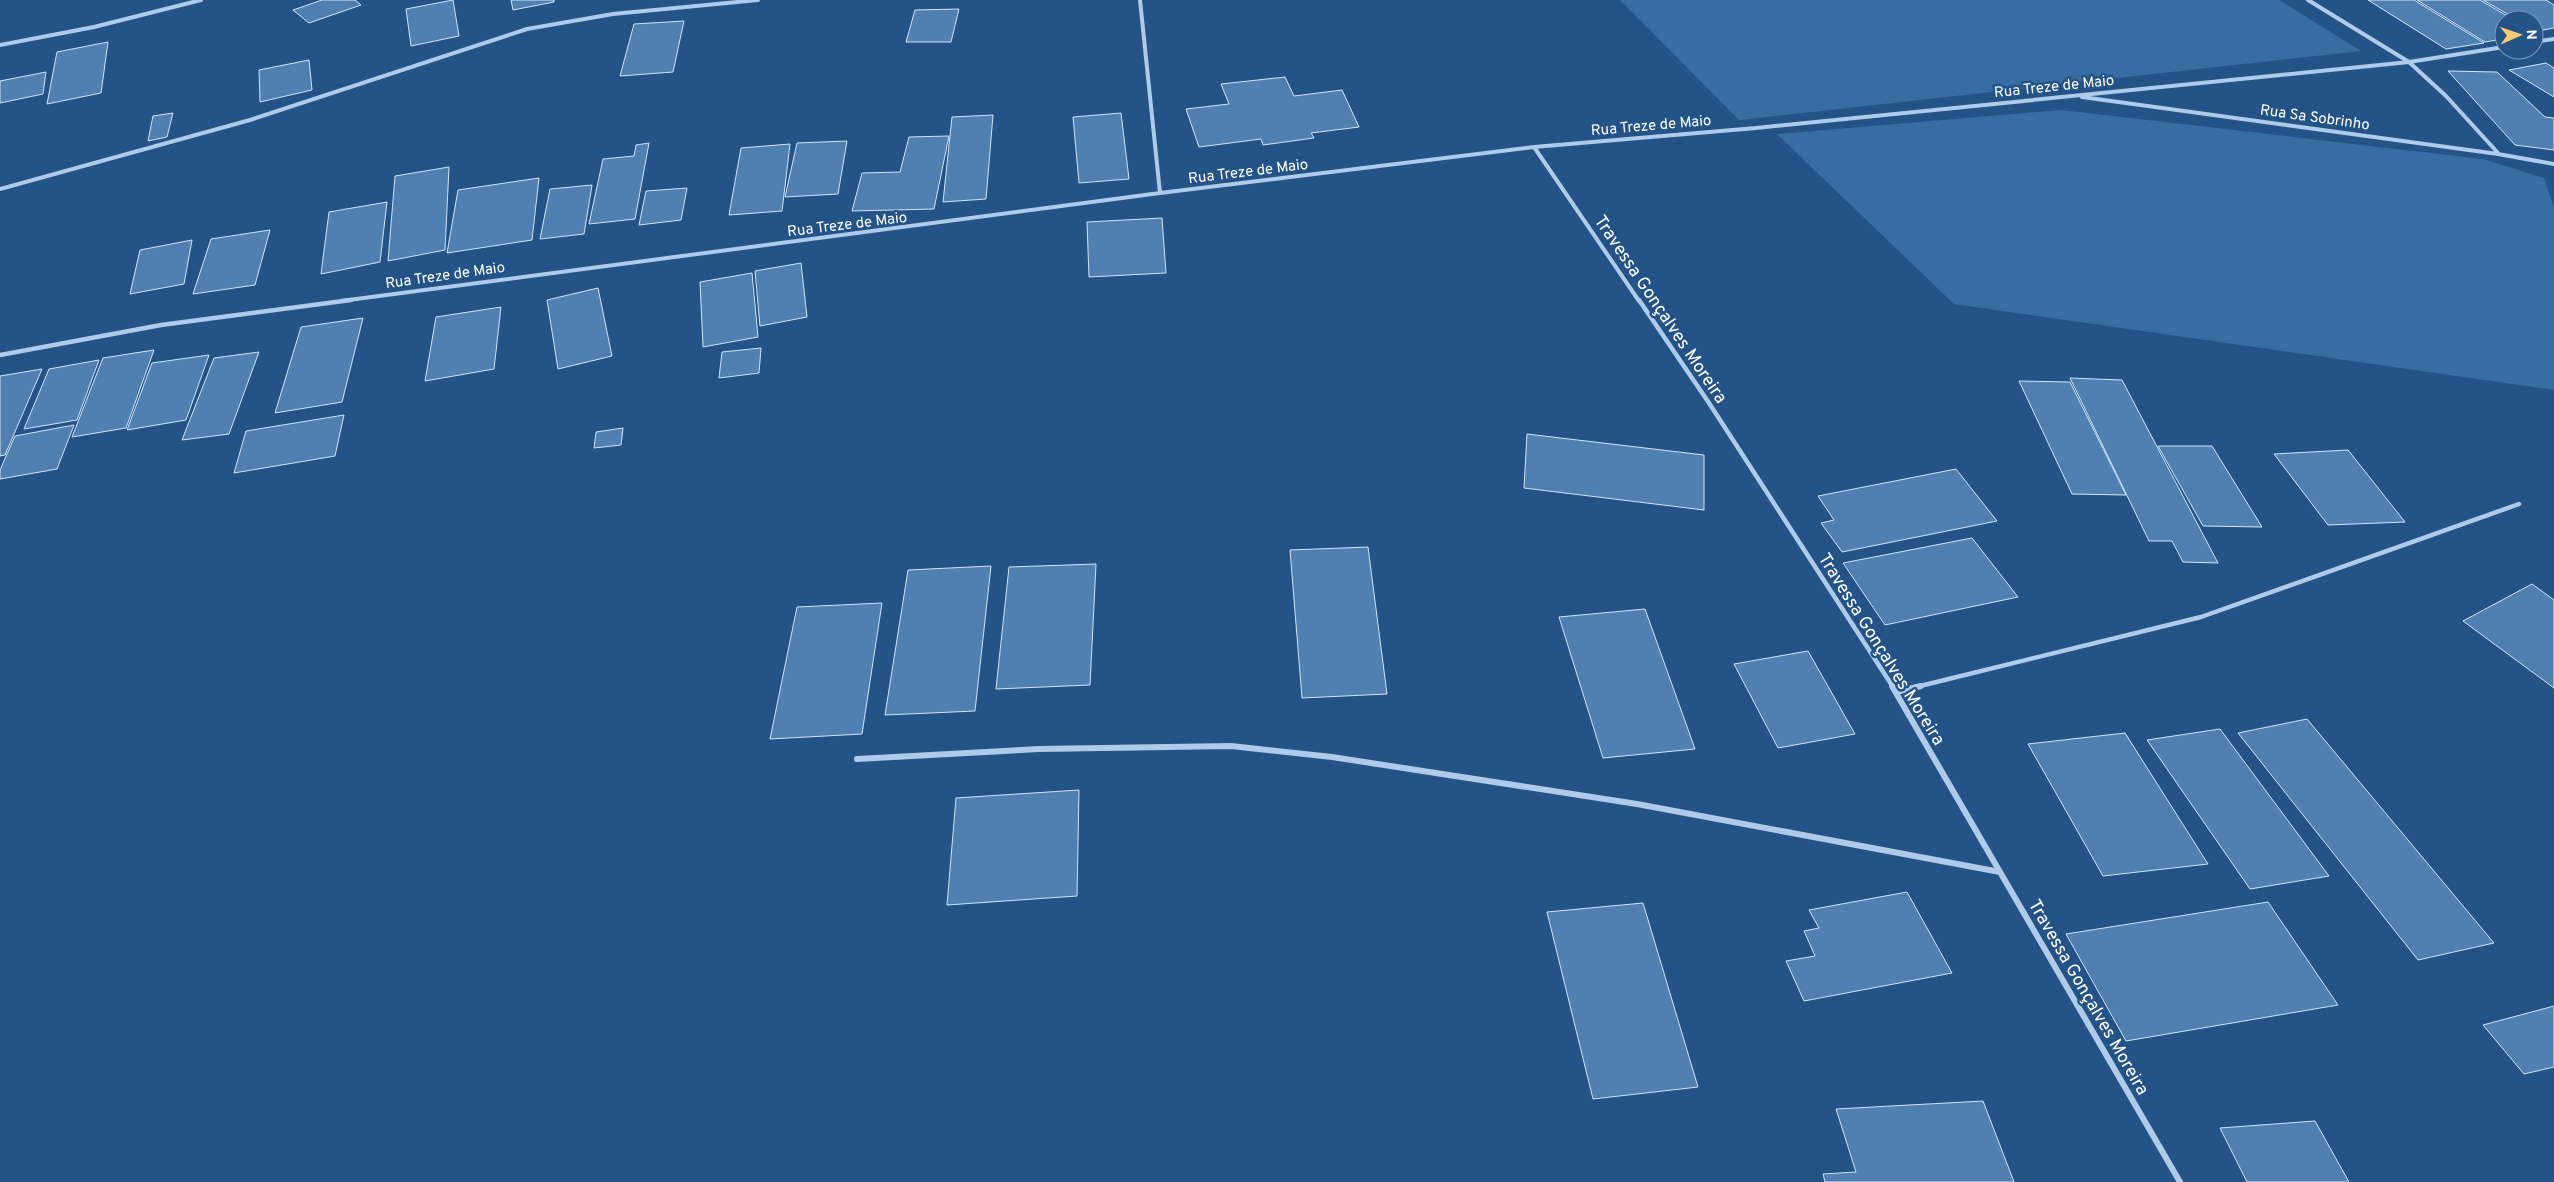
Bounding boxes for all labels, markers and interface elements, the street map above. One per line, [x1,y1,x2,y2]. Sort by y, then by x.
north arrow [2494,10,2544,60]
text: N [2522,29,2539,40]
street label: Rua Treze de Maio [1993,72,2115,103]
street label: Rua Sa Sobrinho [2259,101,2371,136]
street label: Rua Treze de Maio [1590,112,1712,141]
street label: Rua Treze de Maio [1187,156,1309,189]
street label: Rua Treze de Maio [786,209,908,242]
street label: Travessa Gonçalves Moreira [1588,211,1731,408]
street label: Rua Treze de Maio [384,259,506,294]
street label: Travessa Gonçalves Moreira [1812,549,1949,750]
street label: Travessa Gonçalves Moreira [2022,896,2153,1100]

